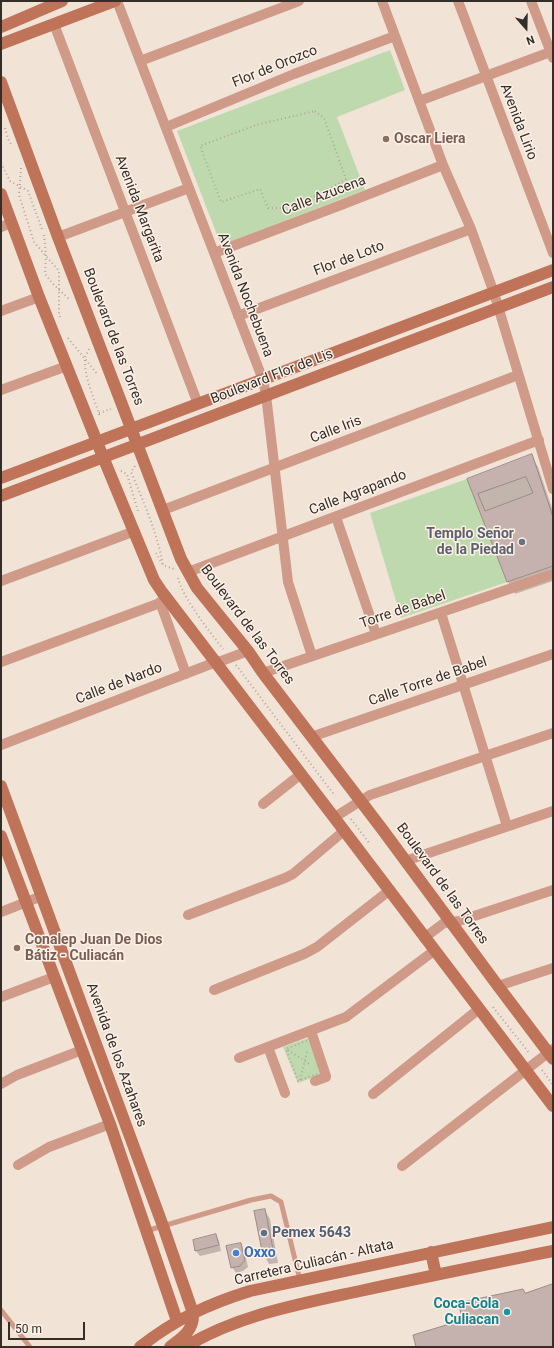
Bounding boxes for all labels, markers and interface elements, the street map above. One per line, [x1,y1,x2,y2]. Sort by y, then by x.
north arrow [506,8,546,48]
text: N [524,32,536,47]
street label: Flor de Orozco [230,42,320,92]
street label: Avenida Lirio [496,82,540,162]
place label: Oscar Liera [394,131,465,147]
marker: Oscar Liera [381,134,391,144]
street label: Avenida Margarita [111,153,167,265]
street label: Calle Azucena [280,172,368,220]
street label: Avenida Nochebuena [214,230,276,360]
street label: Flor de Loto [311,238,387,280]
street label: Boulevard de las Torres [79,266,147,408]
street label: Boulevard Flor de Lis [208,346,336,408]
street label: Calle Iris [308,413,364,447]
street label: Calle Agrapando [307,467,409,519]
place label: Templo Señor de la Piedad [426,526,514,558]
marker: Templo Señor de la Piedad [517,537,527,547]
street label: Boulevard de las Torres [196,562,298,688]
street label: Torre de Babel [358,587,448,633]
street label: Calle Torre de Babel [367,654,489,710]
street label: Calle de Nardo [73,660,165,708]
street label: Boulevard de las Torres [392,820,492,948]
place label: Conalep Juan De Dios Bátiz - Culiacán [25,932,163,964]
marker: Conalep Juan De Dios Bátiz - Culiacán [12,943,22,953]
street label: Avenida de los Azahares [82,981,150,1129]
place label: Pemex 5643 [272,1225,351,1241]
marker: Pemex 5643 [259,1228,269,1238]
street label: Carretera Culiacán - Altata [233,1237,395,1289]
place label: Oxxo [244,1245,276,1261]
marker: Oxxo [231,1248,241,1258]
place label: Coca-Cola Culiacan [433,1296,499,1328]
marker: Coca-Cola Culiacan [502,1307,512,1317]
scale bar [10,1314,87,1340]
text: 50 m [15,1322,42,1336]

